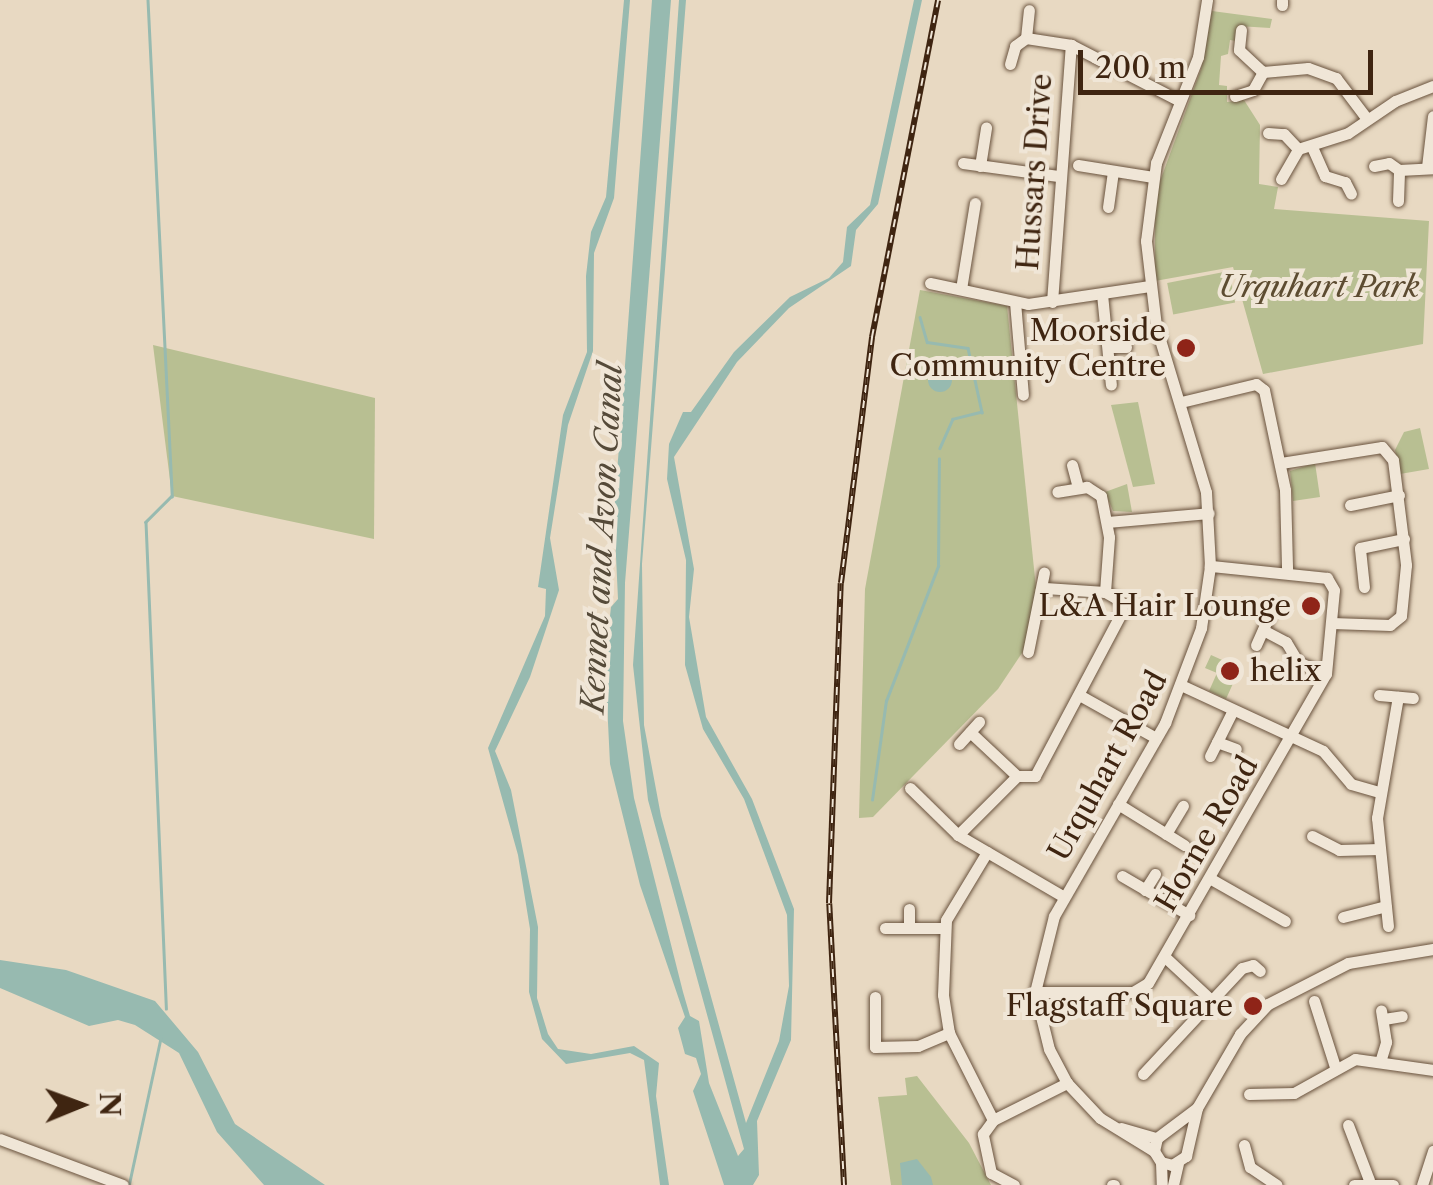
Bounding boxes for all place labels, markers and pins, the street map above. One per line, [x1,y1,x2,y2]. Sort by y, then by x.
place label: Moorside Community Centre [889,313,1166,384]
marker: Moorside Community Centre [1175,337,1197,359]
place label: L&A Hair Lounge [1037,588,1291,624]
marker: L&A Hair Lounge [1300,595,1322,617]
place label: helix [1250,653,1321,689]
marker: helix [1219,660,1241,682]
place label: Flagstaff Square [1006,988,1233,1024]
marker: Flagstaff Square [1242,995,1264,1017]

